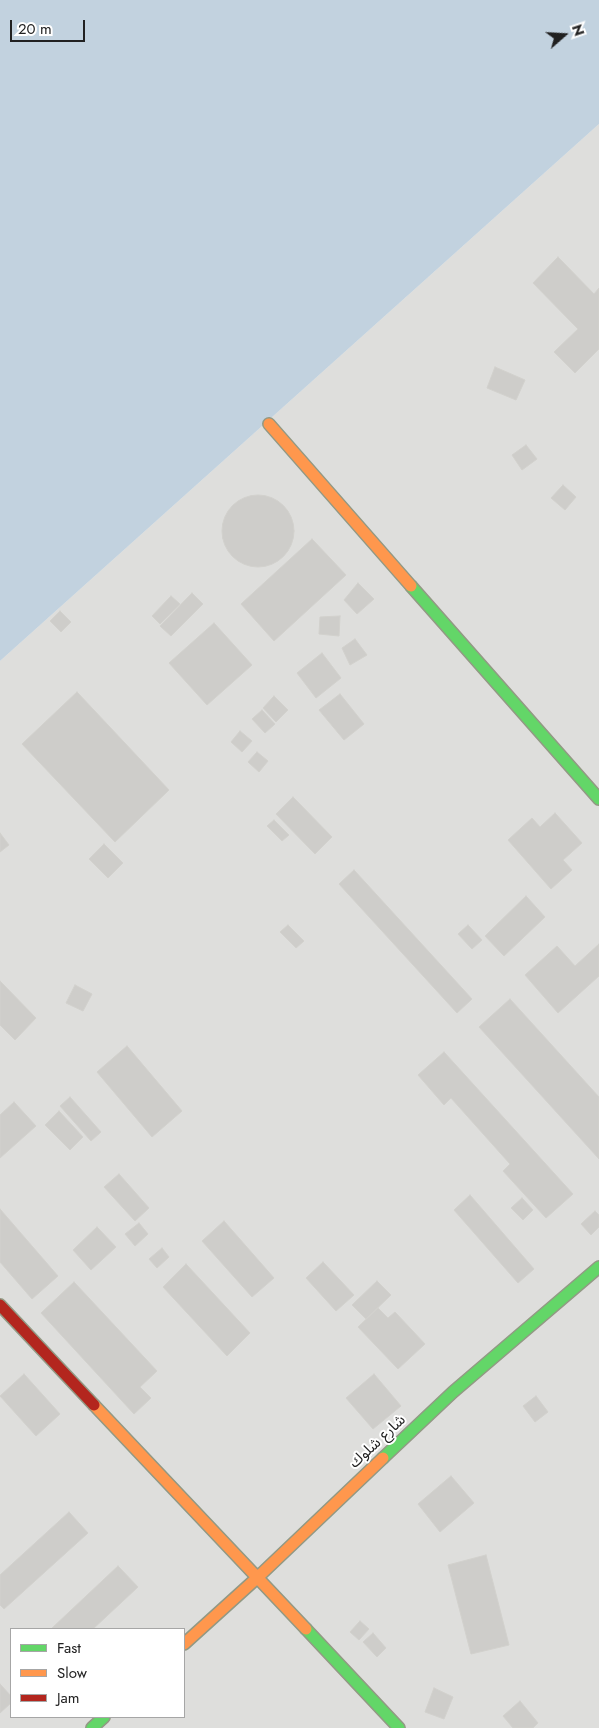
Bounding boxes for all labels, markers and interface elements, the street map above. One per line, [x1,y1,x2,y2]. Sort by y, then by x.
scale bar [12,10,88,42]
north arrow [539,10,589,60]
text: 20 m [18,18,52,40]
text: N [567,22,589,39]
street label: شارع شلوك [346,1411,410,1473]
legend [10,1628,185,1718]
text: Fast [57,1637,81,1659]
text: Slow [57,1662,87,1684]
text: Jam [57,1687,80,1709]

